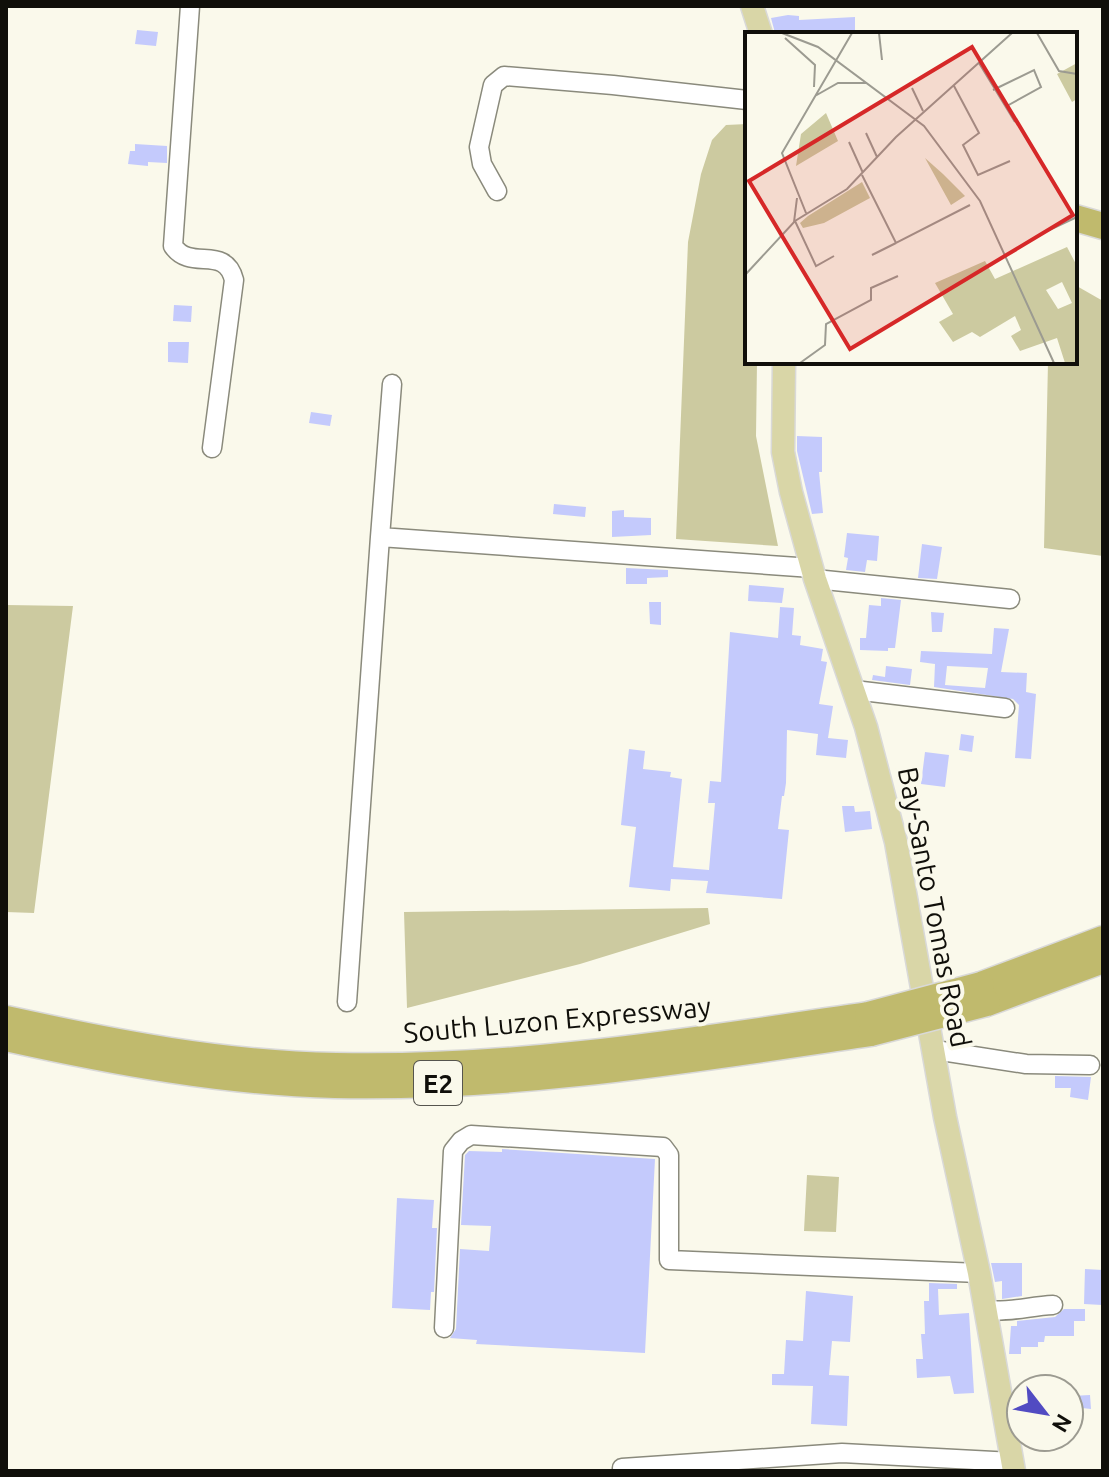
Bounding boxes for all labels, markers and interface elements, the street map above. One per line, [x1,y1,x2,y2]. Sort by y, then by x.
inset map [745,32,1077,364]
street label: Bay-Santo Tomas Road [893,764,977,1050]
street label: South Luzon Expressway [402,990,712,1048]
road number: E2 [414,1061,462,1105]
north arrow [1005,1373,1085,1453]
text: N [1048,1410,1078,1437]

